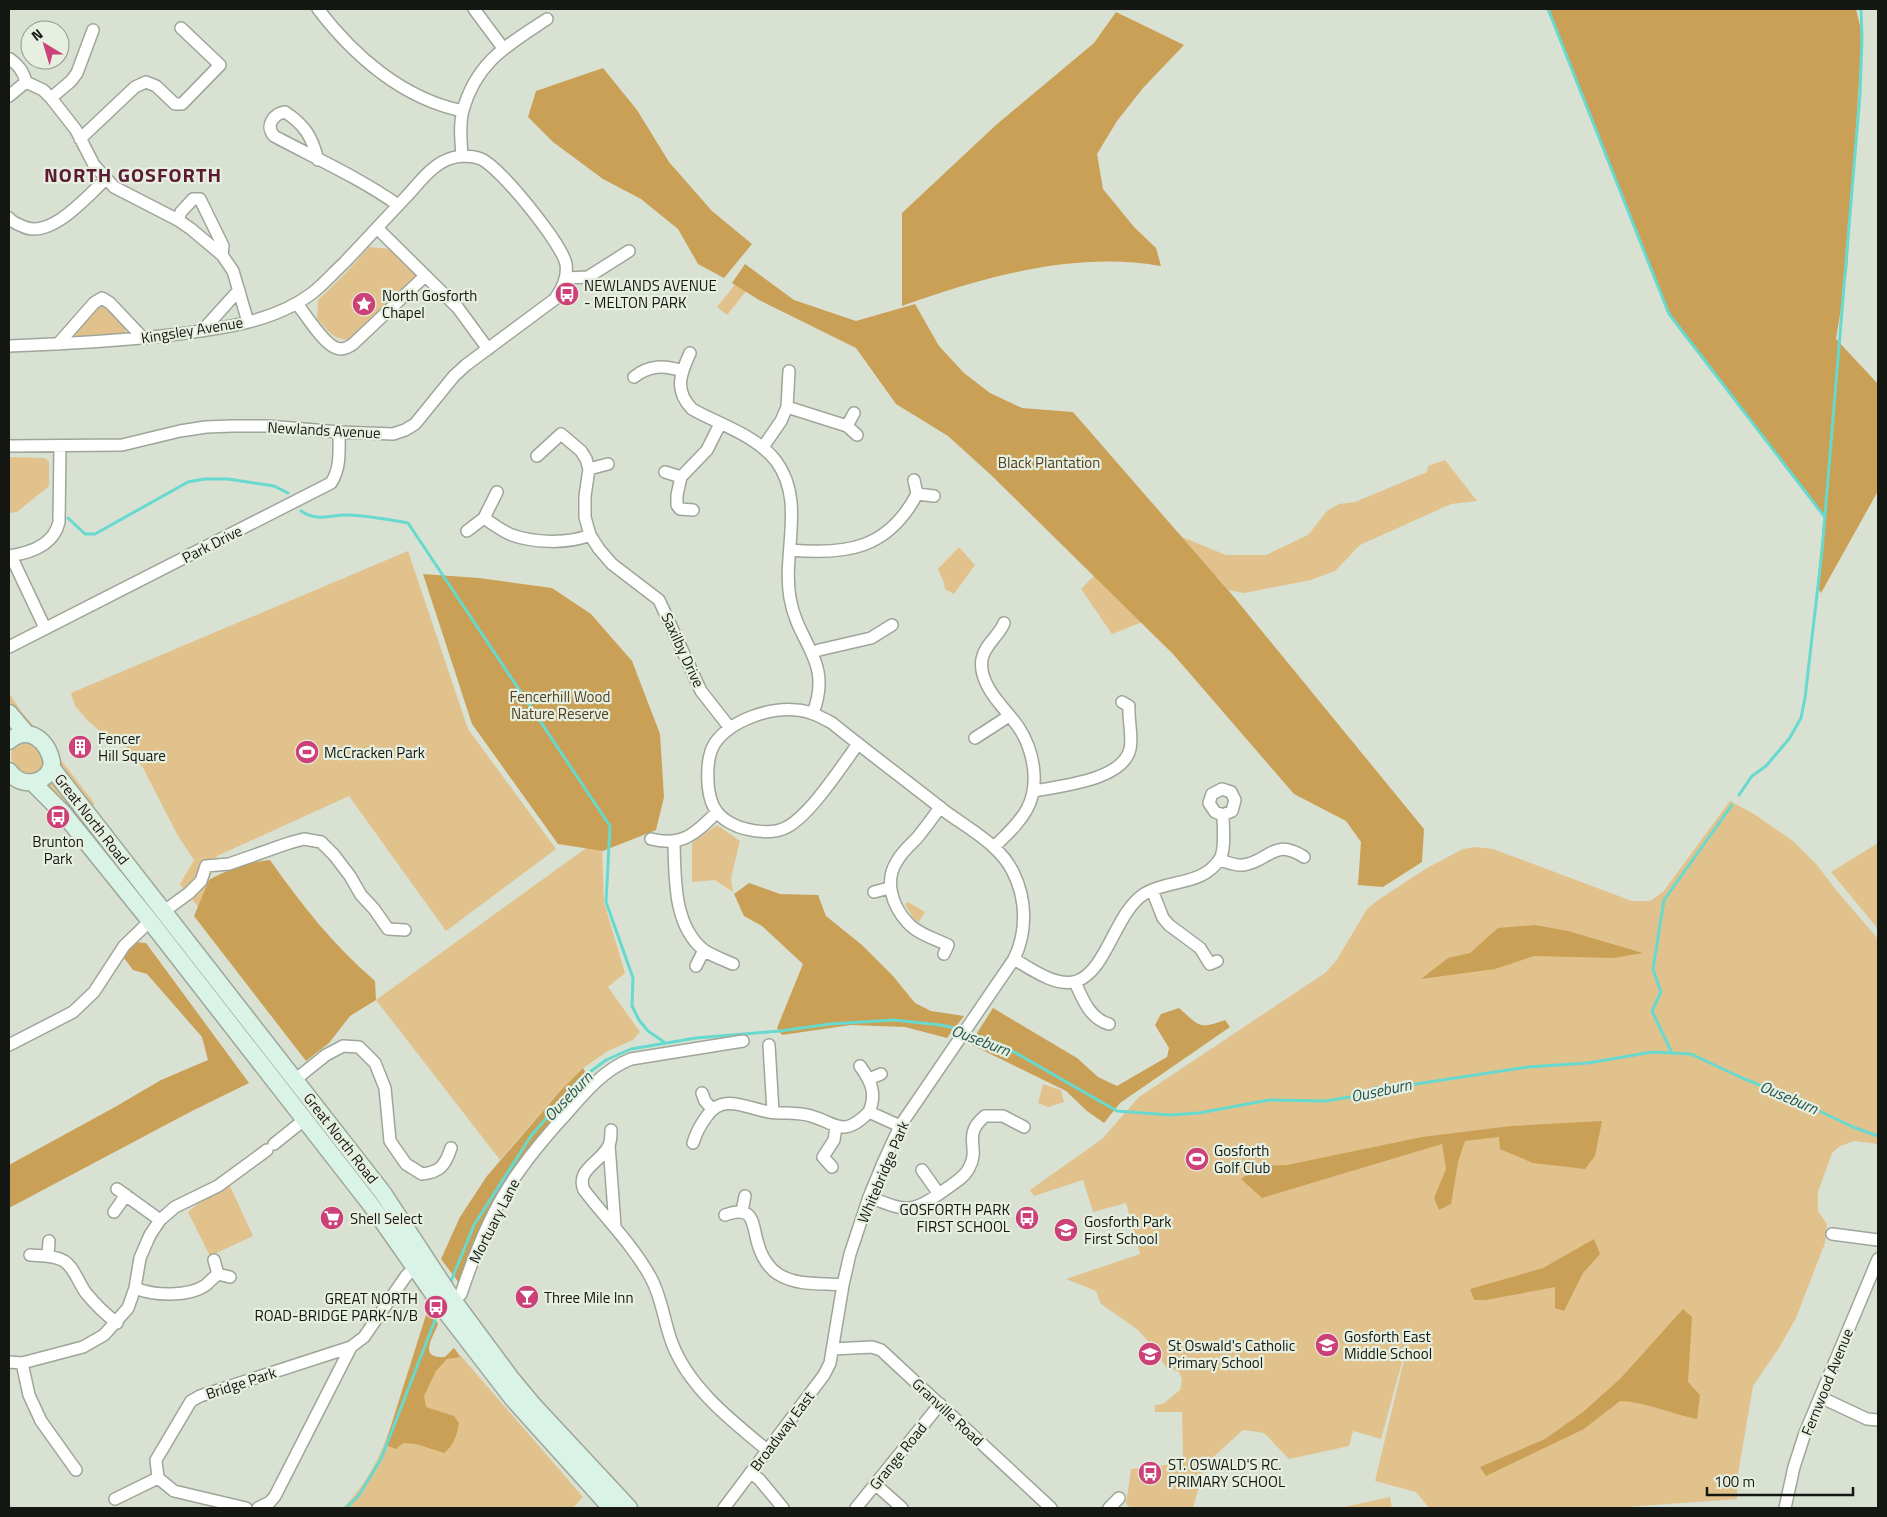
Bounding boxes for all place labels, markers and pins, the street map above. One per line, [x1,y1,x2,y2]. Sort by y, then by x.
place label: NEWLANDS AVENUE - MELTON PARK [584,274,717,314]
bus stop icon: NEWLANDS AVENUE - MELTON PARK [554,281,580,307]
place label: North Gosforth Chapel [382,284,477,324]
place icon: North Gosforth Chapel [351,291,377,317]
place label: Fencer Hill Square [98,727,166,767]
building icon: Fencer Hill Square [67,734,93,760]
sports icon: McCracken Park [294,739,320,765]
place label: McCracken Park [324,741,425,764]
bus stop icon: Brunton Park [45,804,71,830]
place label: Brunton Park [32,830,84,870]
place label: Gosforth Golf Club [1214,1139,1270,1179]
sports icon: Gosforth Golf Club [1184,1146,1210,1172]
place label: GOSFORTH PARK FIRST SCHOOL [900,1198,1010,1238]
supermarket icon: Shell Select [319,1205,345,1231]
bus stop icon: GOSFORTH PARK FIRST SCHOOL [1014,1205,1040,1231]
place label: Shell Select [350,1207,423,1230]
place label: Gosforth Park First School [1084,1210,1171,1250]
school or university icon: Gosforth Park First School [1053,1217,1079,1243]
bar icon: Three Mile Inn [514,1284,540,1310]
place label: Three Mile Inn [544,1286,633,1309]
place label: GREAT NORTH ROAD-BRIDGE PARK-N/B [254,1287,418,1327]
bus stop icon: GREAT NORTH ROAD-BRIDGE PARK-N/B [423,1294,449,1320]
place label: Gosforth East Middle School [1344,1325,1432,1365]
school or university icon: Gosforth East Middle School [1314,1332,1340,1358]
place label: St Oswald's Catholic Primary School [1168,1334,1295,1374]
school or university icon: St Oswald's Catholic Primary School [1137,1341,1163,1367]
place label: ST. OSWALD'S RC. PRIMARY SCHOOL [1168,1453,1285,1493]
bus stop icon: ST. OSWALD'S RC. PRIMARY SCHOOL [1137,1460,1163,1486]

